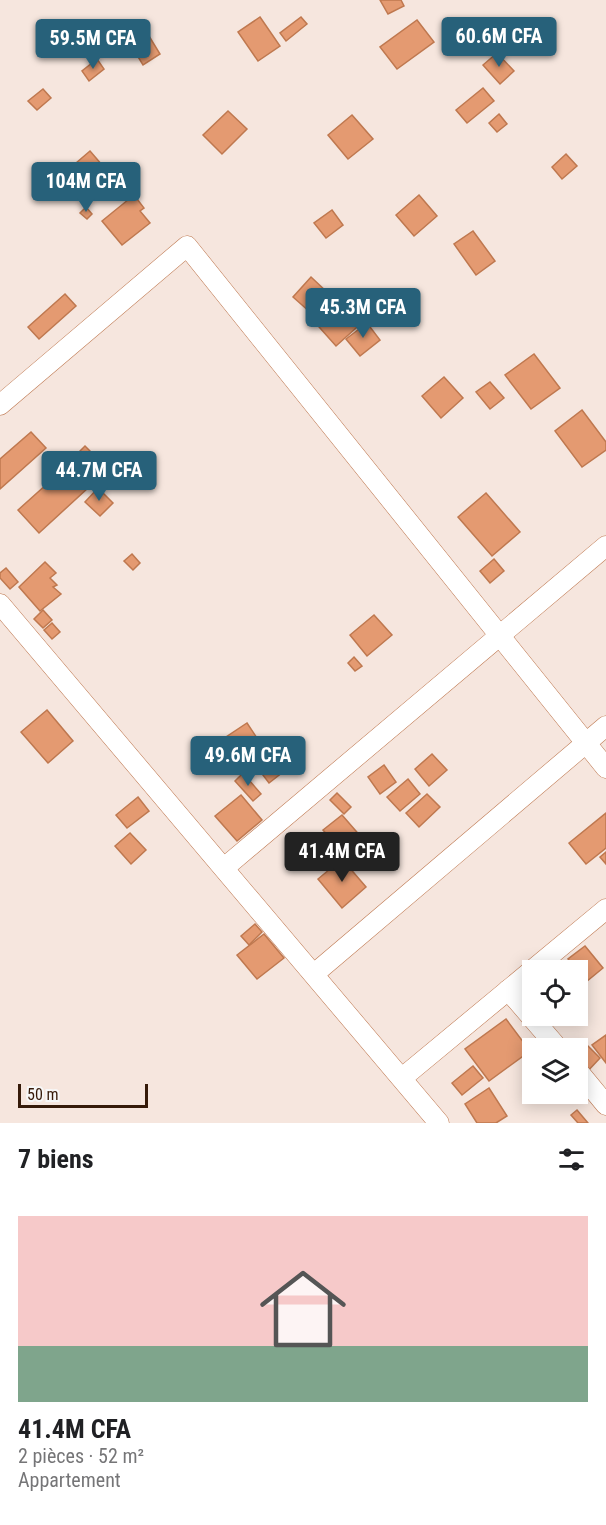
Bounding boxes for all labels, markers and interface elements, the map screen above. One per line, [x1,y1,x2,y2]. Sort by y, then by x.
pin: 60.6M CFA [430,17,568,68]
pin: 59.5M CFA [24,19,162,70]
text: 60.6M CFA [456,24,542,48]
text: 59.5M CFA [50,26,136,50]
pin: 104M CFA [24,162,148,213]
text: 104M CFA [45,169,127,193]
pin: 45.3M CFA [294,288,432,339]
text: 45.3M CFA [320,295,406,319]
pin: 44.7M CFA [30,451,168,502]
text: 44.7M CFA [56,458,142,482]
pin: 49.6M CFA [179,736,317,787]
text: 49.6M CFA [205,743,291,767]
pin: 41.4M CFA [273,832,411,883]
text: 41.4M CFA [299,839,385,863]
map controls [522,960,588,1104]
button: locate [522,960,588,1026]
button: layers [522,1038,588,1104]
scale bar [18,1081,148,1108]
text: 50 m [27,1085,59,1104]
icon: filters [555,1143,588,1176]
text: 7 biens [18,1144,94,1174]
icon: home [249,1255,357,1363]
text: 41.4M CFA [18,1414,131,1444]
text: 2 pièces · 52 m² [18,1444,144,1468]
text: Appartement [18,1468,121,1492]

